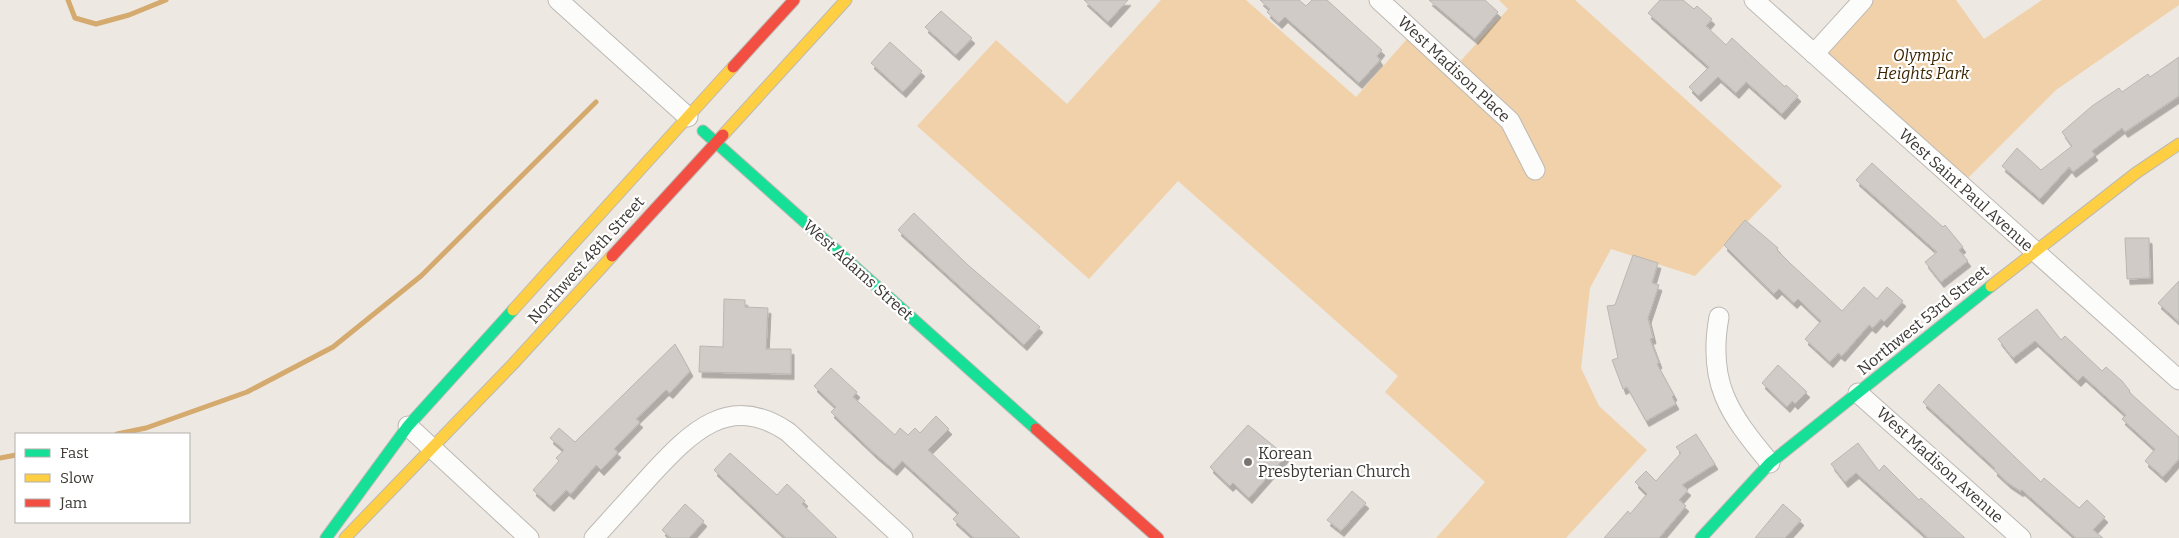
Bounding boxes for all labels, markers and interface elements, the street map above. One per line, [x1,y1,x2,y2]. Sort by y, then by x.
street label: West Madison Place [1394,12,1514,126]
park label: Olympic Heights Park [1877,46,1970,83]
street label: West Saint Paul Avenue [1895,125,2037,255]
street label: Northwest 48th Street [524,192,648,327]
street label: West Adams Street [799,216,917,324]
street label: Northwest 53rd Street [1854,261,1993,379]
street label: West Madison Avenue [1873,403,2007,527]
legend [15,433,190,523]
text: Fast [60,444,89,462]
place label: Korean Presbyterian Church [1258,444,1410,481]
marker: Korean Presbyterian Church [1242,456,1254,468]
text: Slow [60,469,95,487]
text: Jam [59,494,88,512]

